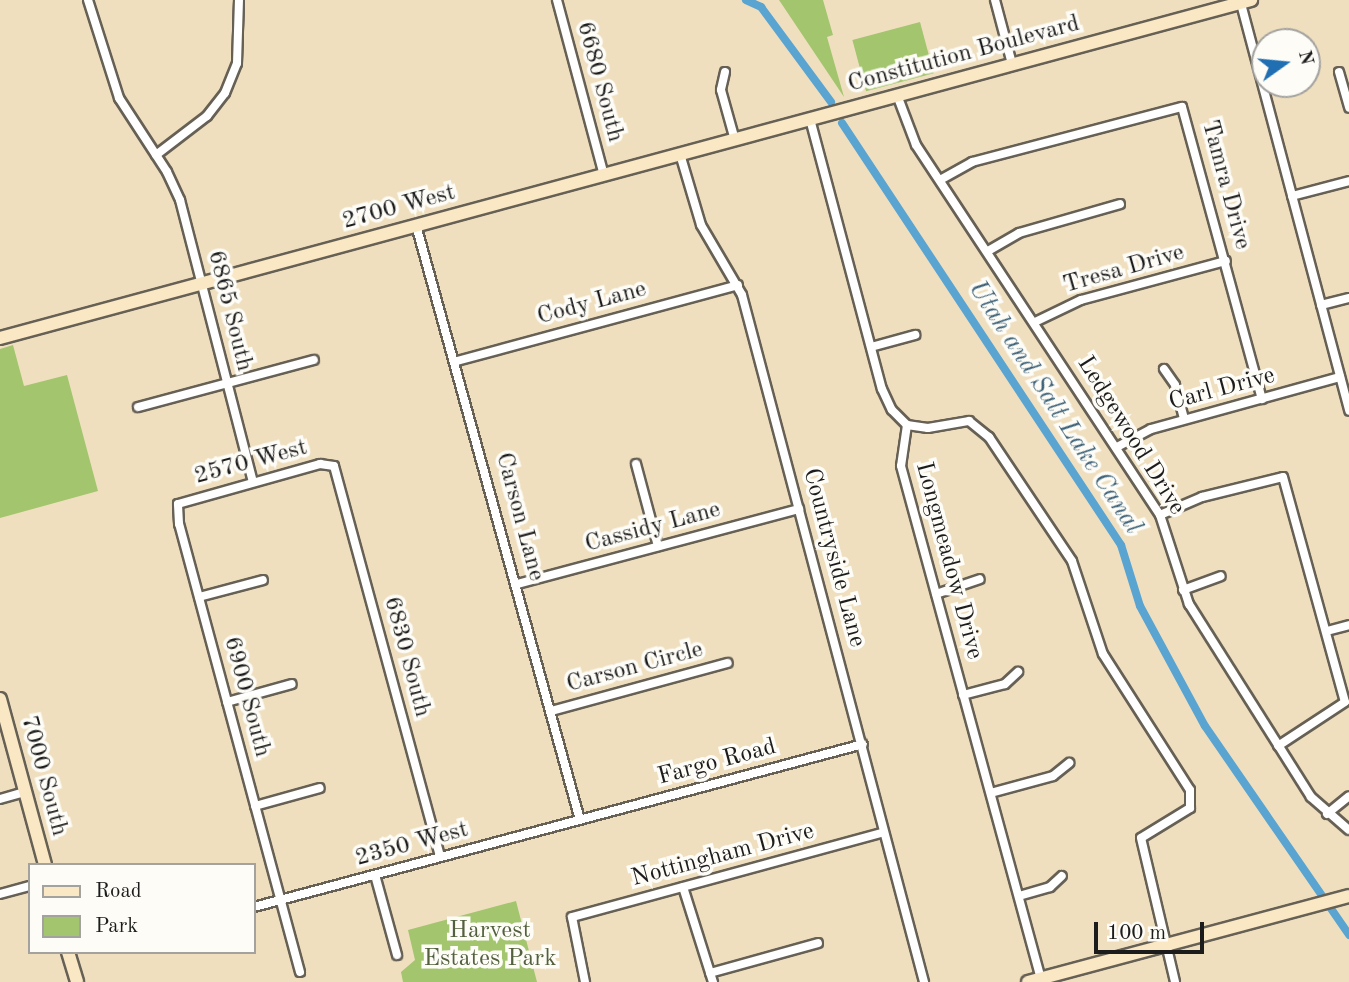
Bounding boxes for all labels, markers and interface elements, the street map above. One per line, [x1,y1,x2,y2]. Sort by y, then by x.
street label: Constitution Boulevard [845,10,1083,100]
street label: 6680 South [569,19,629,145]
north arrow [1251,28,1321,98]
text: N [1294,48,1316,67]
street label: Tamra Drive [1194,117,1256,253]
street label: 2700 West [339,179,459,237]
street label: Tresa Drive [1060,239,1188,301]
street label: 6865 South [200,248,258,374]
water label: Utah and Salt Lake Canal [960,275,1148,541]
street label: Cody Lane [534,276,650,332]
street label: Ledgewood Drive [1070,351,1190,521]
street label: Carl Drive [1166,362,1278,418]
street label: 2570 West [191,434,311,492]
street label: Carson Lane [488,450,550,584]
street label: Longmeadow Drive [908,459,988,663]
street label: Countryside Lane [795,465,871,651]
street label: Cassidy Lane [582,496,724,560]
street label: 6830 South [376,594,436,720]
street label: 6900 South [216,634,276,760]
street label: Carson Circle [564,636,706,700]
street label: 7000 South [13,713,73,839]
street label: Fargo Road [655,733,779,793]
street label: 2350 West [352,816,472,874]
street label: Nottingham Drive [629,818,817,894]
legend [28,863,256,954]
text: Road [95,881,142,902]
scale bar [1097,908,1207,952]
text: Park [95,916,138,937]
park label: Harvest Estates Park [423,918,557,974]
text: 100 m [1107,923,1166,944]

